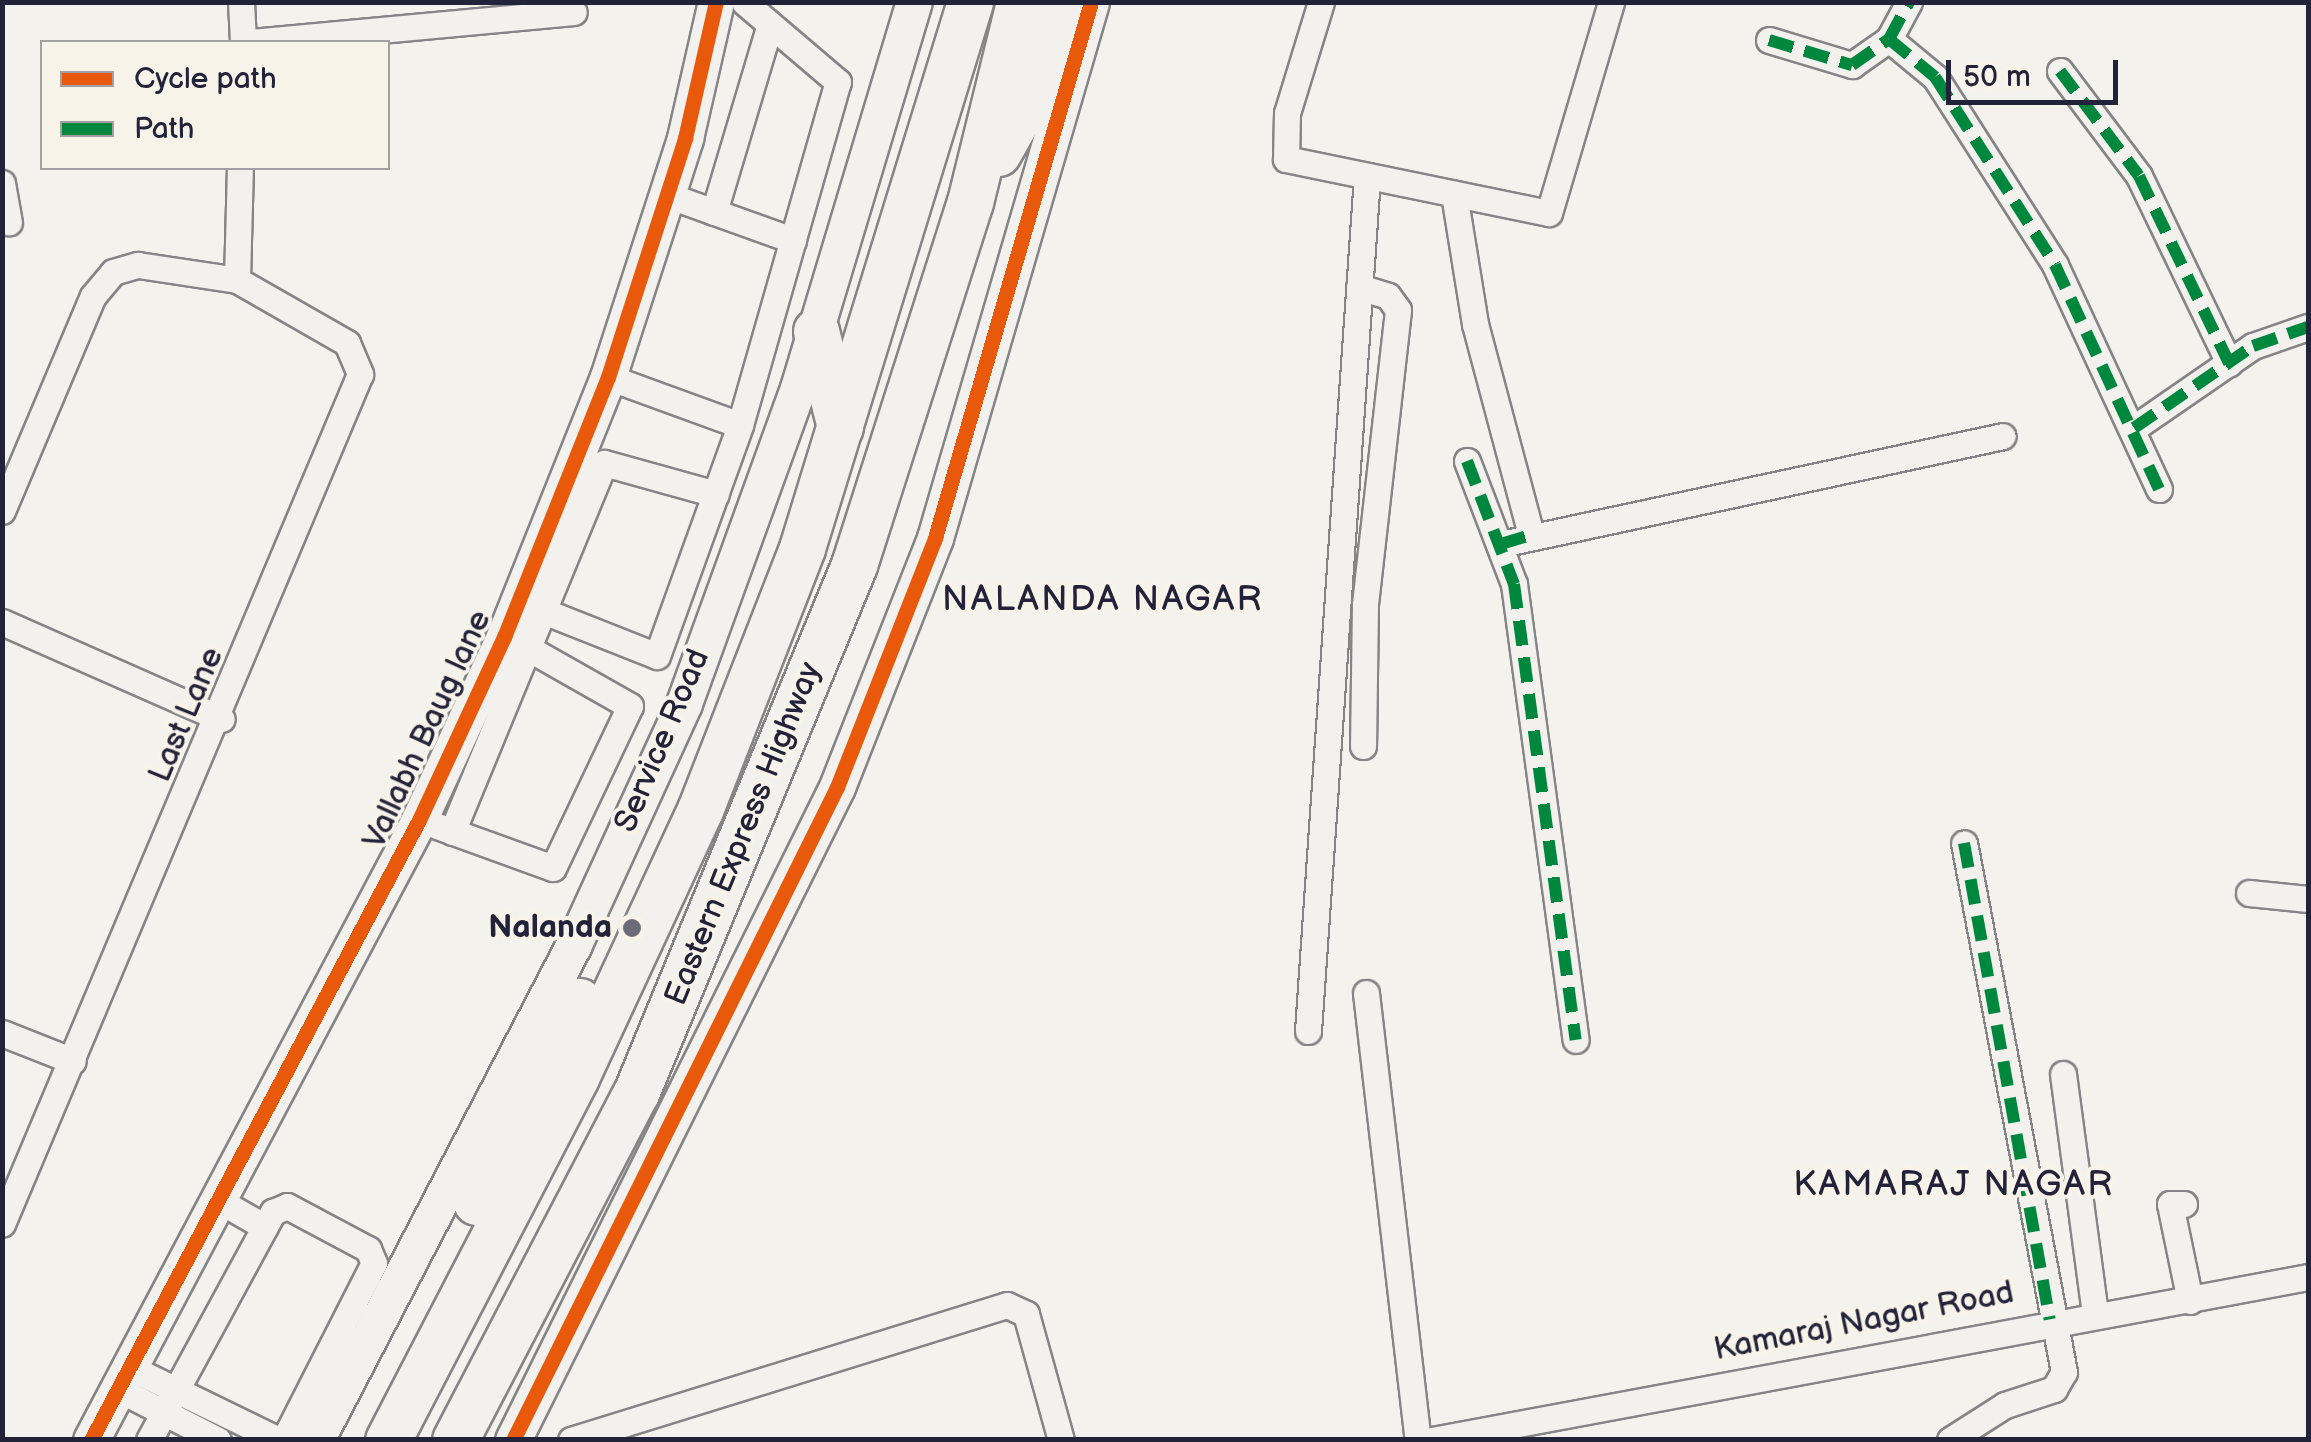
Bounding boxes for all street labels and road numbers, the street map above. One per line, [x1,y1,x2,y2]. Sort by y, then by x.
street label: Vallabh Baug lane [356,605,500,855]
street label: Last Lane [142,642,232,788]
street label: Service Road [607,644,719,838]
street label: Eastern Express Highway [658,657,830,1011]
street label: Kamaraj Nagar Road [1711,1274,2017,1370]

